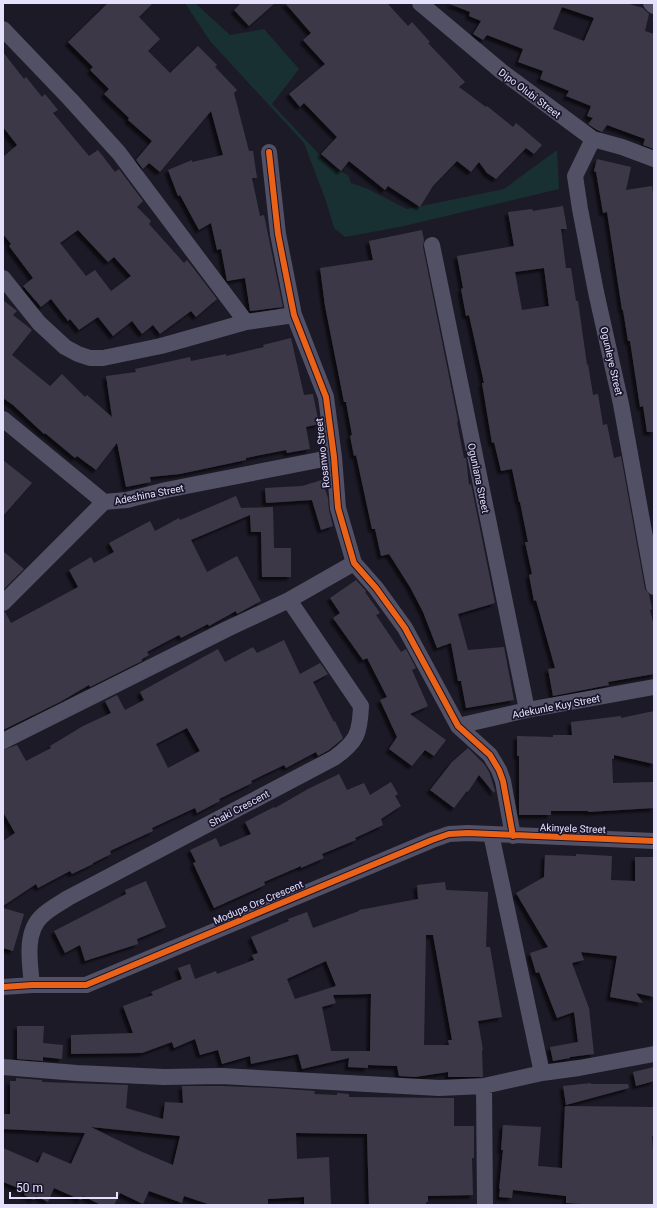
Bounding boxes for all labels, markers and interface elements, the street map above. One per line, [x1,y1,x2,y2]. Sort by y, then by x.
street label: Dipo Olubi Street [497,67,563,120]
street label: Ogunleye Street [598,326,625,396]
street label: Rosanwo Street [313,418,332,488]
street label: Ogunlana Street [466,442,491,514]
street label: Adeshina Street [113,482,185,507]
street label: Adekunle Kuy Street [511,693,601,720]
street label: Shaki Crescent [207,788,271,829]
street label: Akinyele Street [540,822,606,835]
street label: Modupe Ore Crescent [212,879,305,926]
scale bar [10,1174,117,1200]
text: 50 m [16,1181,43,1195]

